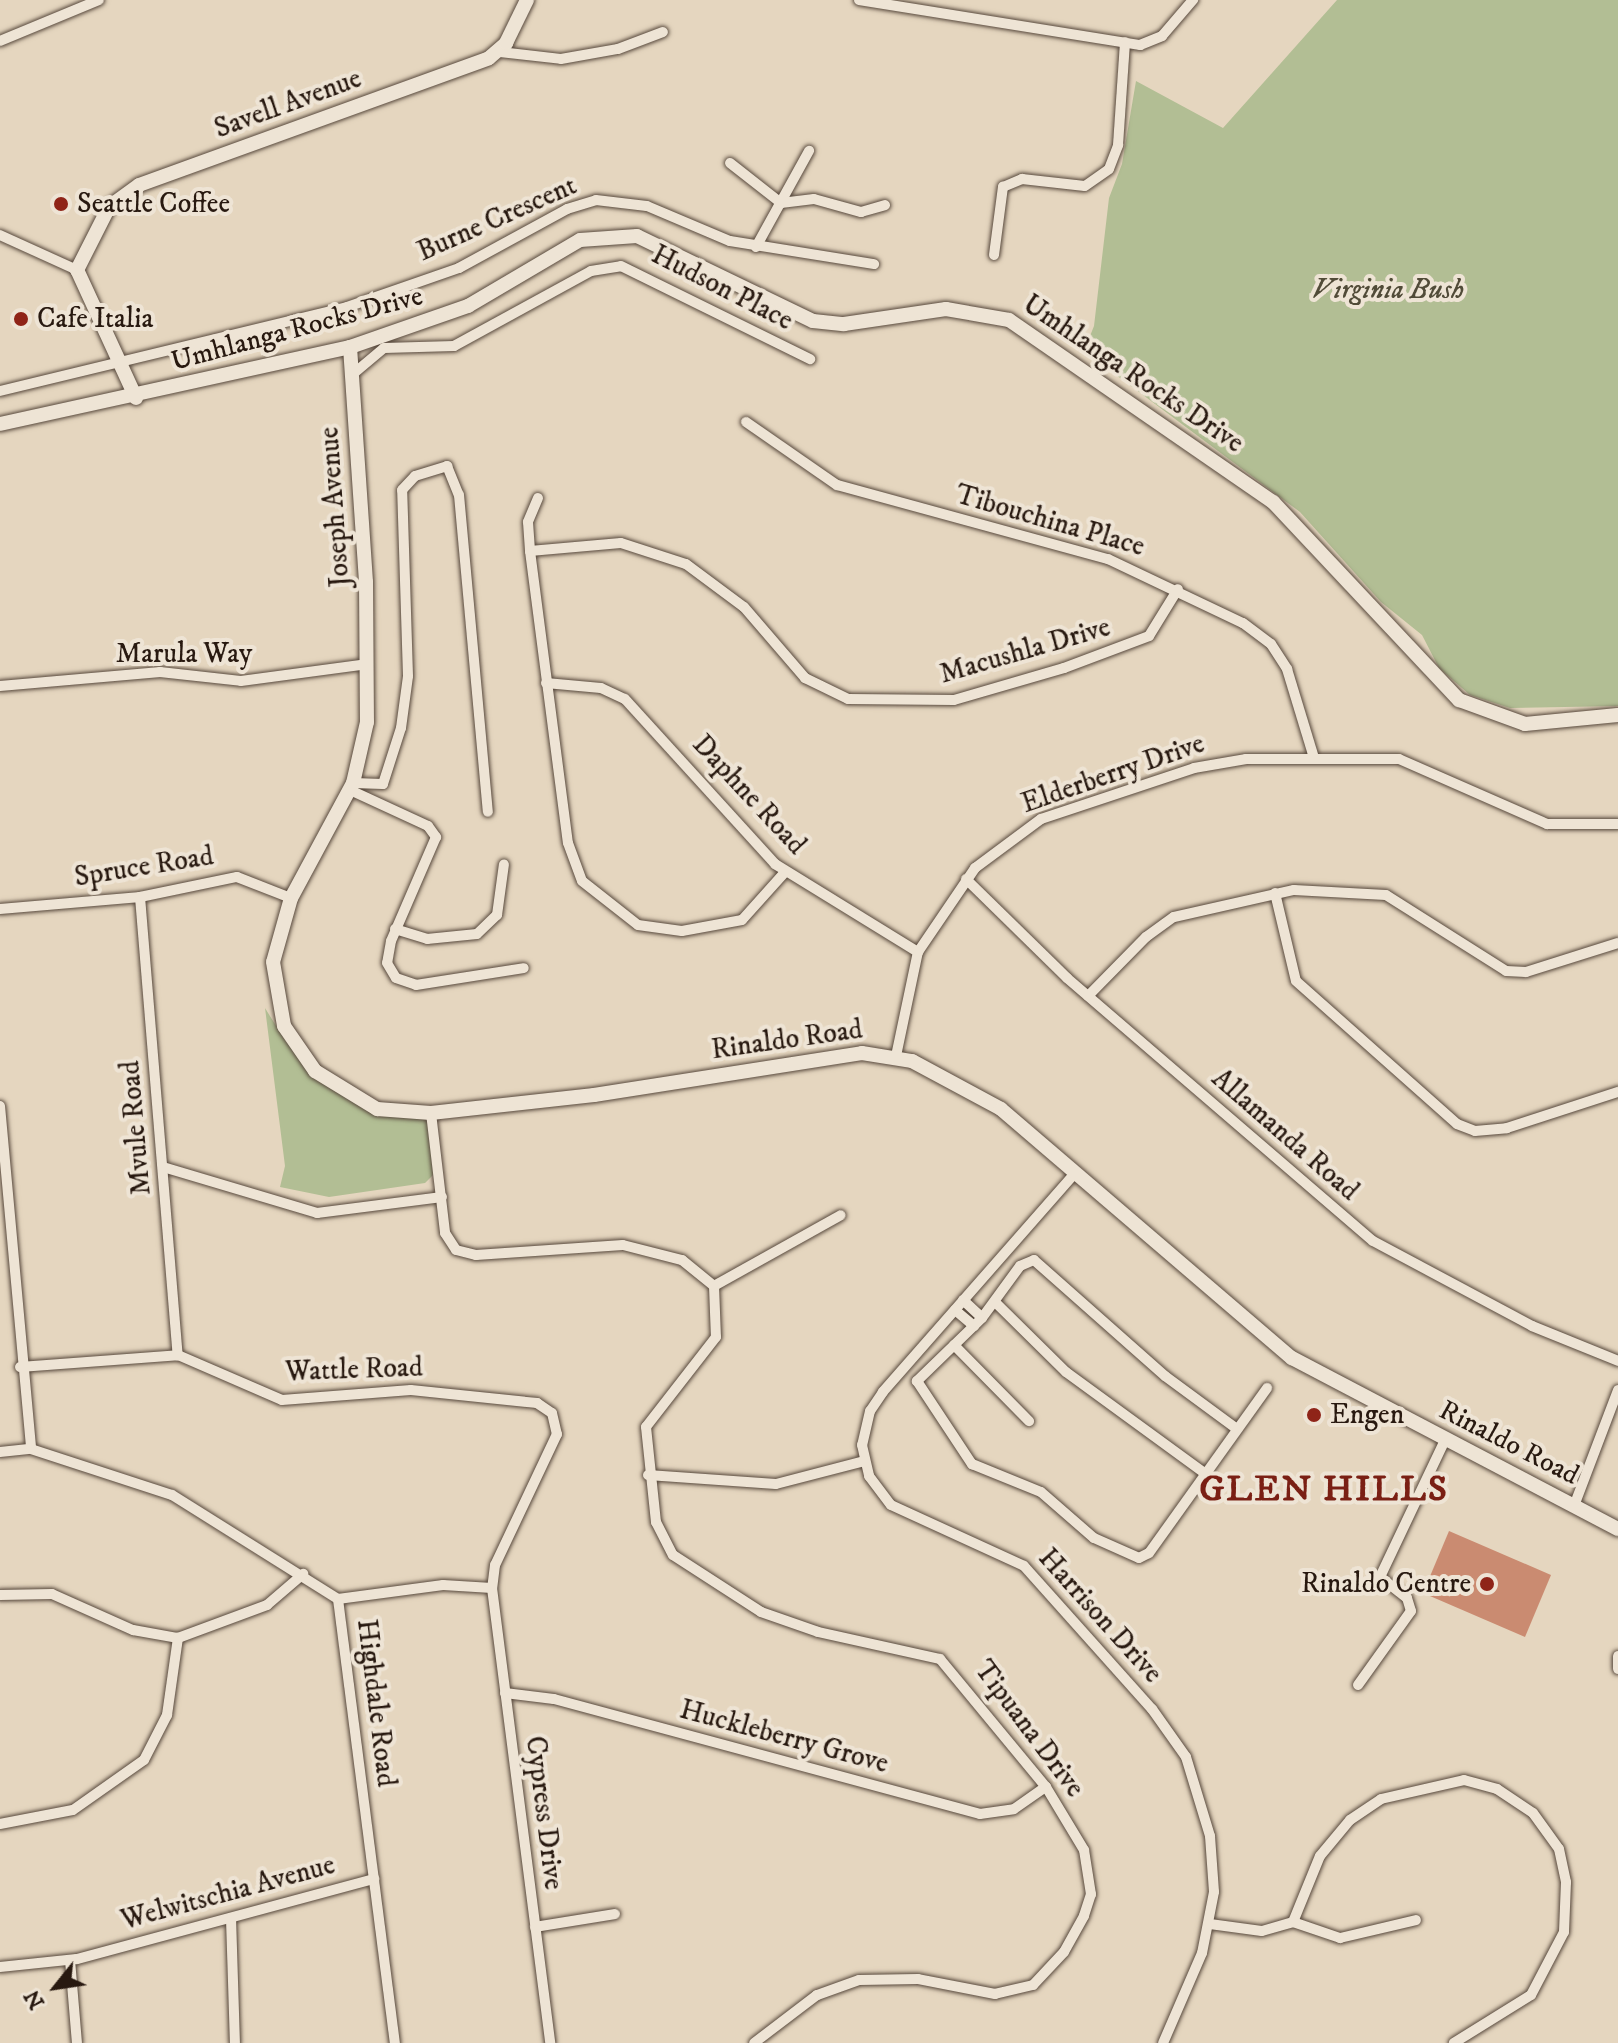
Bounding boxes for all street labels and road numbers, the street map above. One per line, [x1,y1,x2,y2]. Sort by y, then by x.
street label: Savell Avenue [210,62,366,146]
street label: Burne Crescent [412,169,582,269]
street label: Hudson Place [646,238,798,338]
street label: Umhlanga Rocks Drive [168,279,426,379]
street label: Umhlanga Rocks Drive [1016,288,1250,460]
street label: Joseph Avenue [313,426,357,588]
street label: Tibouchina Place [952,478,1148,564]
street label: Macushla Drive [936,611,1114,691]
street label: Marula Way [116,637,252,671]
street label: Elderberry Drive [1017,727,1209,821]
street label: Daphne Road [685,728,813,862]
street label: Spruce Road [72,839,216,895]
street label: Rinaldo Road [709,1013,865,1067]
street label: Mvule Road [113,1059,159,1197]
street label: Allamanda Road [1205,1062,1365,1208]
street label: Wattle Road [285,1351,423,1389]
street label: Rinaldo Road [1434,1393,1584,1493]
street label: Harrison Drive [1031,1542,1169,1690]
street label: Highdale Road [349,1617,403,1789]
street label: Tipuana Drive [967,1654,1091,1804]
street label: Huckleberry Grove [676,1693,892,1781]
street label: Cypress Drive [518,1734,570,1892]
street label: Welwitschia Avenue [117,1848,339,1938]

